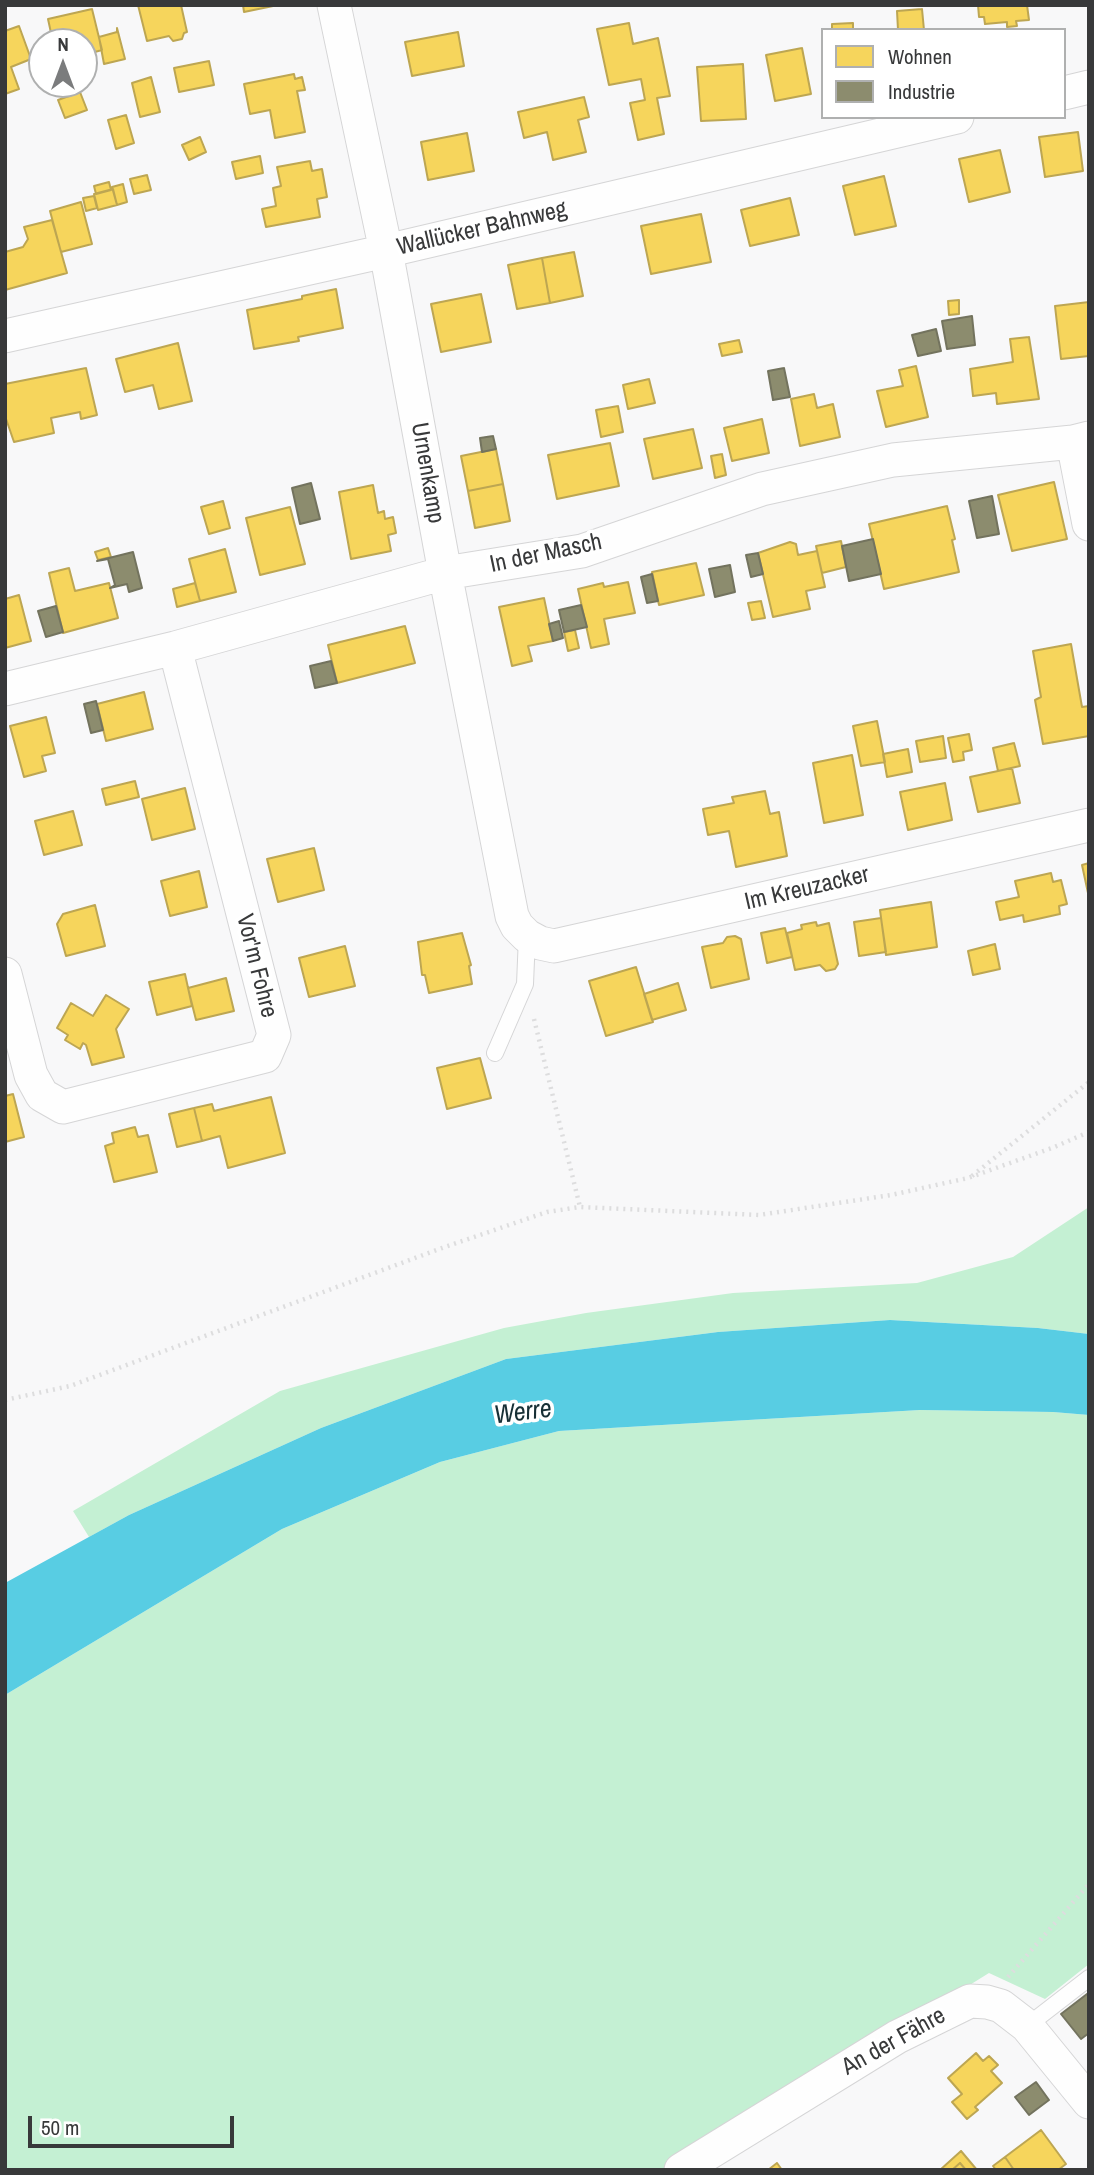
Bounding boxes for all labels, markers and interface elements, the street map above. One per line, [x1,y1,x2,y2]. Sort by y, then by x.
north arrow [28,28,98,98]
legend [821,28,1066,119]
text: N [57,31,69,57]
text: Wohnen [888,42,952,71]
text: Industrie [888,77,955,106]
street label: Wallücker Bahnweg [394,195,570,263]
street label: Urnenkamp [404,420,450,526]
street label: In der Masch [487,528,605,580]
street label: Im Kreuzacker [742,861,872,917]
street label: Vor'm Fohre [229,911,283,1021]
water label: Werre [493,1394,553,1432]
street label: An der Fähre [837,2002,951,2082]
scale bar [32,2102,238,2146]
text: 50 m [41,2113,79,2142]

